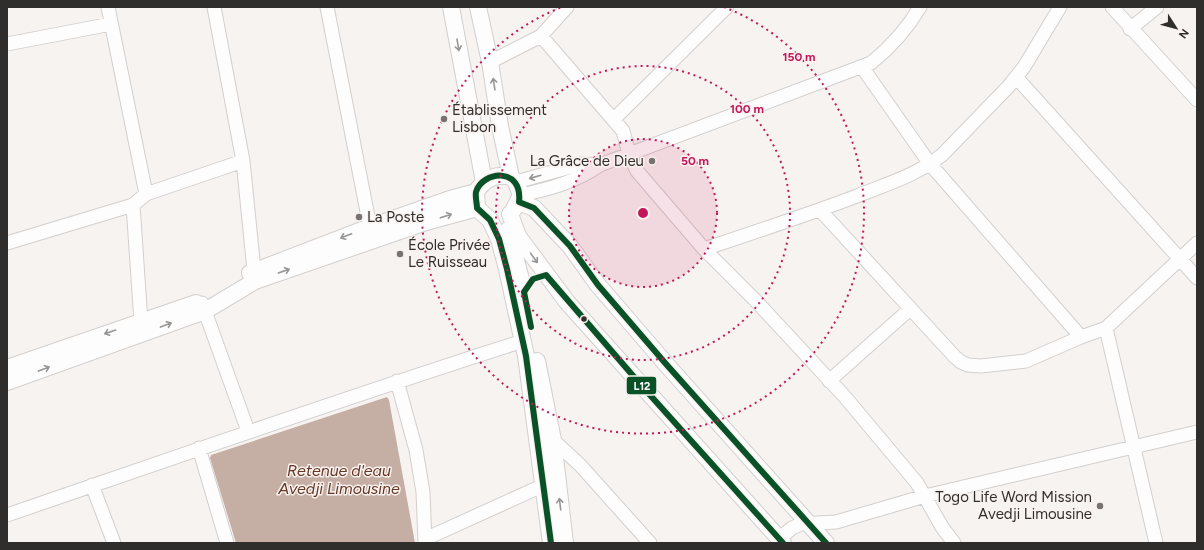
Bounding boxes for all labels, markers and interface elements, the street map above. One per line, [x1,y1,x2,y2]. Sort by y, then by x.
north arrow [1156,8,1196,48]
text: N [1176,26,1191,41]
one-way arrow [454,38,462,51]
text: 150 m [782,50,816,64]
one-way arrow [490,77,498,90]
place label: Établissement Lisbon [452,101,547,136]
text: 100 m [730,102,764,116]
marker: Établissement Lisbon [439,114,449,124]
place label: La Grâce de Dieu [530,152,644,170]
text: 50 m [681,154,709,168]
marker: La Grâce de Dieu [647,156,657,166]
one-way arrow [529,174,542,181]
centre of rings [636,206,650,220]
place label: La Poste [367,208,424,226]
one-way arrow [440,211,452,219]
marker: La Poste [354,212,364,222]
one-way arrow [340,232,352,240]
place label: École Privée Le Ruisseau [408,236,490,271]
marker: École Privée Le Ruisseau [395,249,405,259]
one-way arrow [530,253,539,264]
one-way arrow [277,267,289,275]
unlabelled marker [579,314,589,324]
one-way arrow [160,321,172,329]
one-way arrow [104,329,116,337]
one-way arrow [37,365,49,373]
line badge: L12 [626,376,657,395]
text: L12 [634,380,650,393]
water label: Retenue d'eau Avedji Limousine [277,461,400,498]
place label: Togo Life Word Mission Avedji Limousine [935,488,1092,523]
one-way arrow [557,498,564,511]
marker: Togo Life Word Mission Avedji Limousine [1095,501,1105,511]

